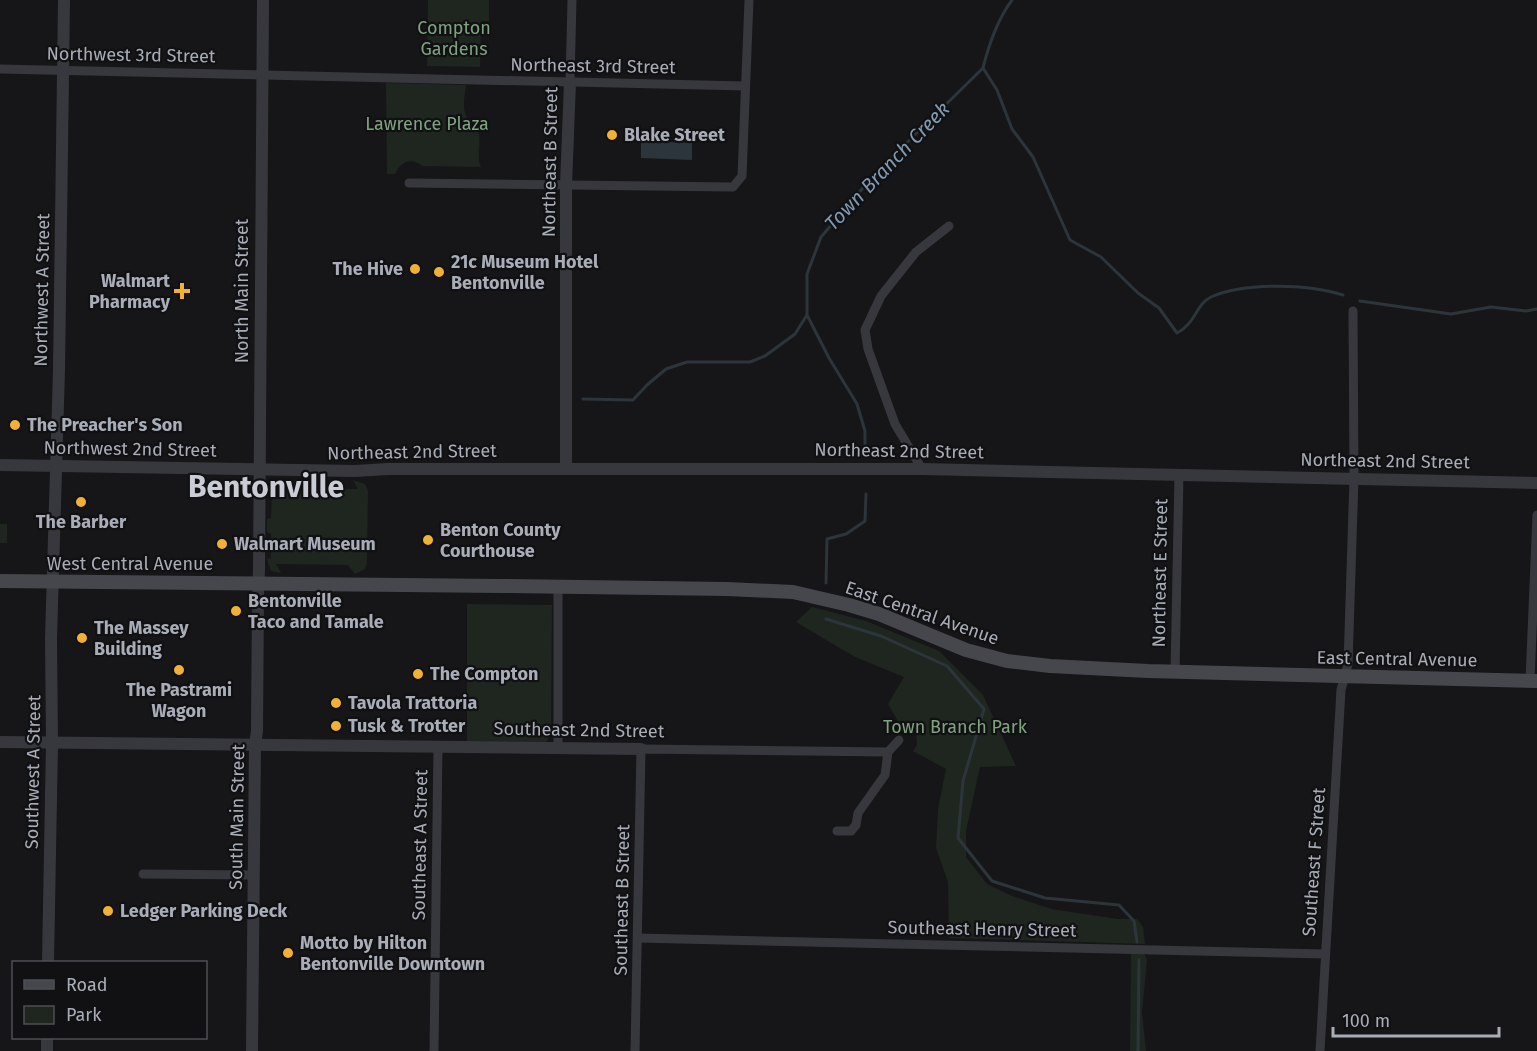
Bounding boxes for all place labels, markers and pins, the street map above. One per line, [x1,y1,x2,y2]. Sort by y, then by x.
place label: Blake Street [624,124,726,146]
marker: Blake Street [605,128,619,142]
place label: 21c Museum Hotel Bentonville [451,251,599,294]
place label: The Hive [333,258,403,280]
marker: The Hive [408,262,422,276]
marker: 21c Museum Hotel Bentonville [432,265,446,279]
place label: Walmart Pharmacy [89,270,171,313]
marker: Walmart Pharmacy [175,284,189,298]
place label: The Preacher's Son [27,414,183,436]
marker: The Preacher's Son [8,418,22,432]
marker: The Barber [74,495,88,509]
place label: The Barber [36,511,127,533]
place label: Benton County Courthouse [440,519,561,562]
place label: Walmart Museum [234,533,376,555]
marker: Benton County Courthouse [421,533,435,547]
marker: Walmart Museum [215,537,229,551]
place label: Bentonville Taco and Tamale [248,590,384,633]
marker: Bentonville Taco and Tamale [229,604,243,618]
place label: The Massey Building [94,617,189,660]
marker: The Massey Building [75,631,89,645]
marker: The Pastrami Wagon [172,663,186,677]
place label: The Compton [430,663,538,685]
marker: The Compton [411,667,425,681]
place label: The Pastrami Wagon [126,679,232,722]
place label: Tavola Trattoria [348,692,477,714]
marker: Tavola Trattoria [329,696,343,710]
place label: Tusk & Trotter [348,715,466,737]
marker: Tusk & Trotter [329,719,343,733]
place label: Ledger Parking Deck [120,900,288,922]
marker: Ledger Parking Deck [101,904,115,918]
place label: Motto by Hilton Bentonville Downtown [300,932,485,975]
marker: Motto by Hilton Bentonville Downtown [281,946,295,960]

